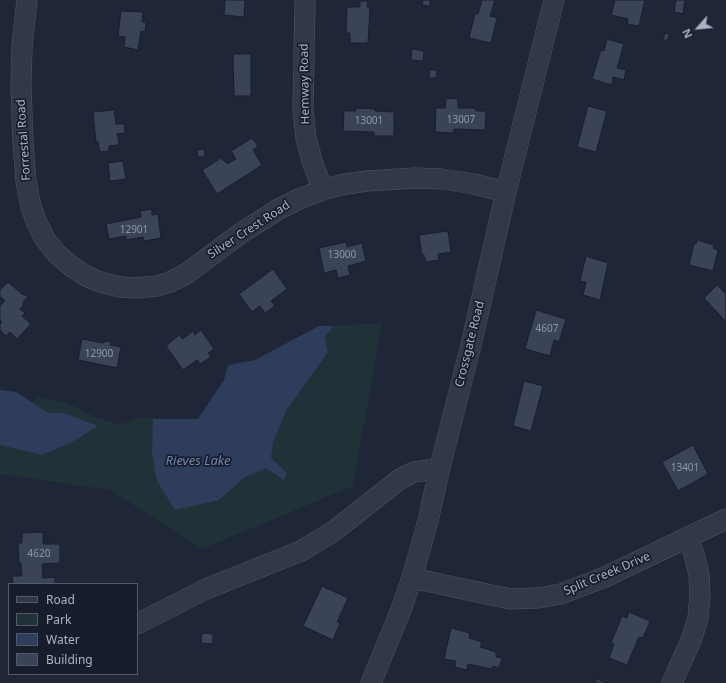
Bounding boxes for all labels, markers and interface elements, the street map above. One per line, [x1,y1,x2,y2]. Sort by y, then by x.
north arrow [678,8,718,48]
text: N [678,26,696,41]
street label: Hemway Road [297,43,313,125]
street label: Forrestal Road [14,99,34,181]
house number: 13007 [447,114,475,126]
house number: 13001 [355,115,383,127]
street label: Silver Crest Road [205,198,293,262]
house number: 12901 [120,224,148,236]
house number: 13000 [328,249,356,261]
street label: Crossgate Road [452,299,488,389]
house number: 4607 [536,323,558,335]
house number: 12900 [85,348,113,360]
water label: Rieves Lake [166,453,230,469]
house number: 13401 [671,462,699,474]
house number: 4620 [28,548,50,560]
street label: Split Creek Drive [562,549,652,599]
legend [8,583,138,675]
text: Road [46,591,75,608]
text: Park [46,611,71,628]
text: Water [46,631,80,648]
text: Building [46,651,93,668]

